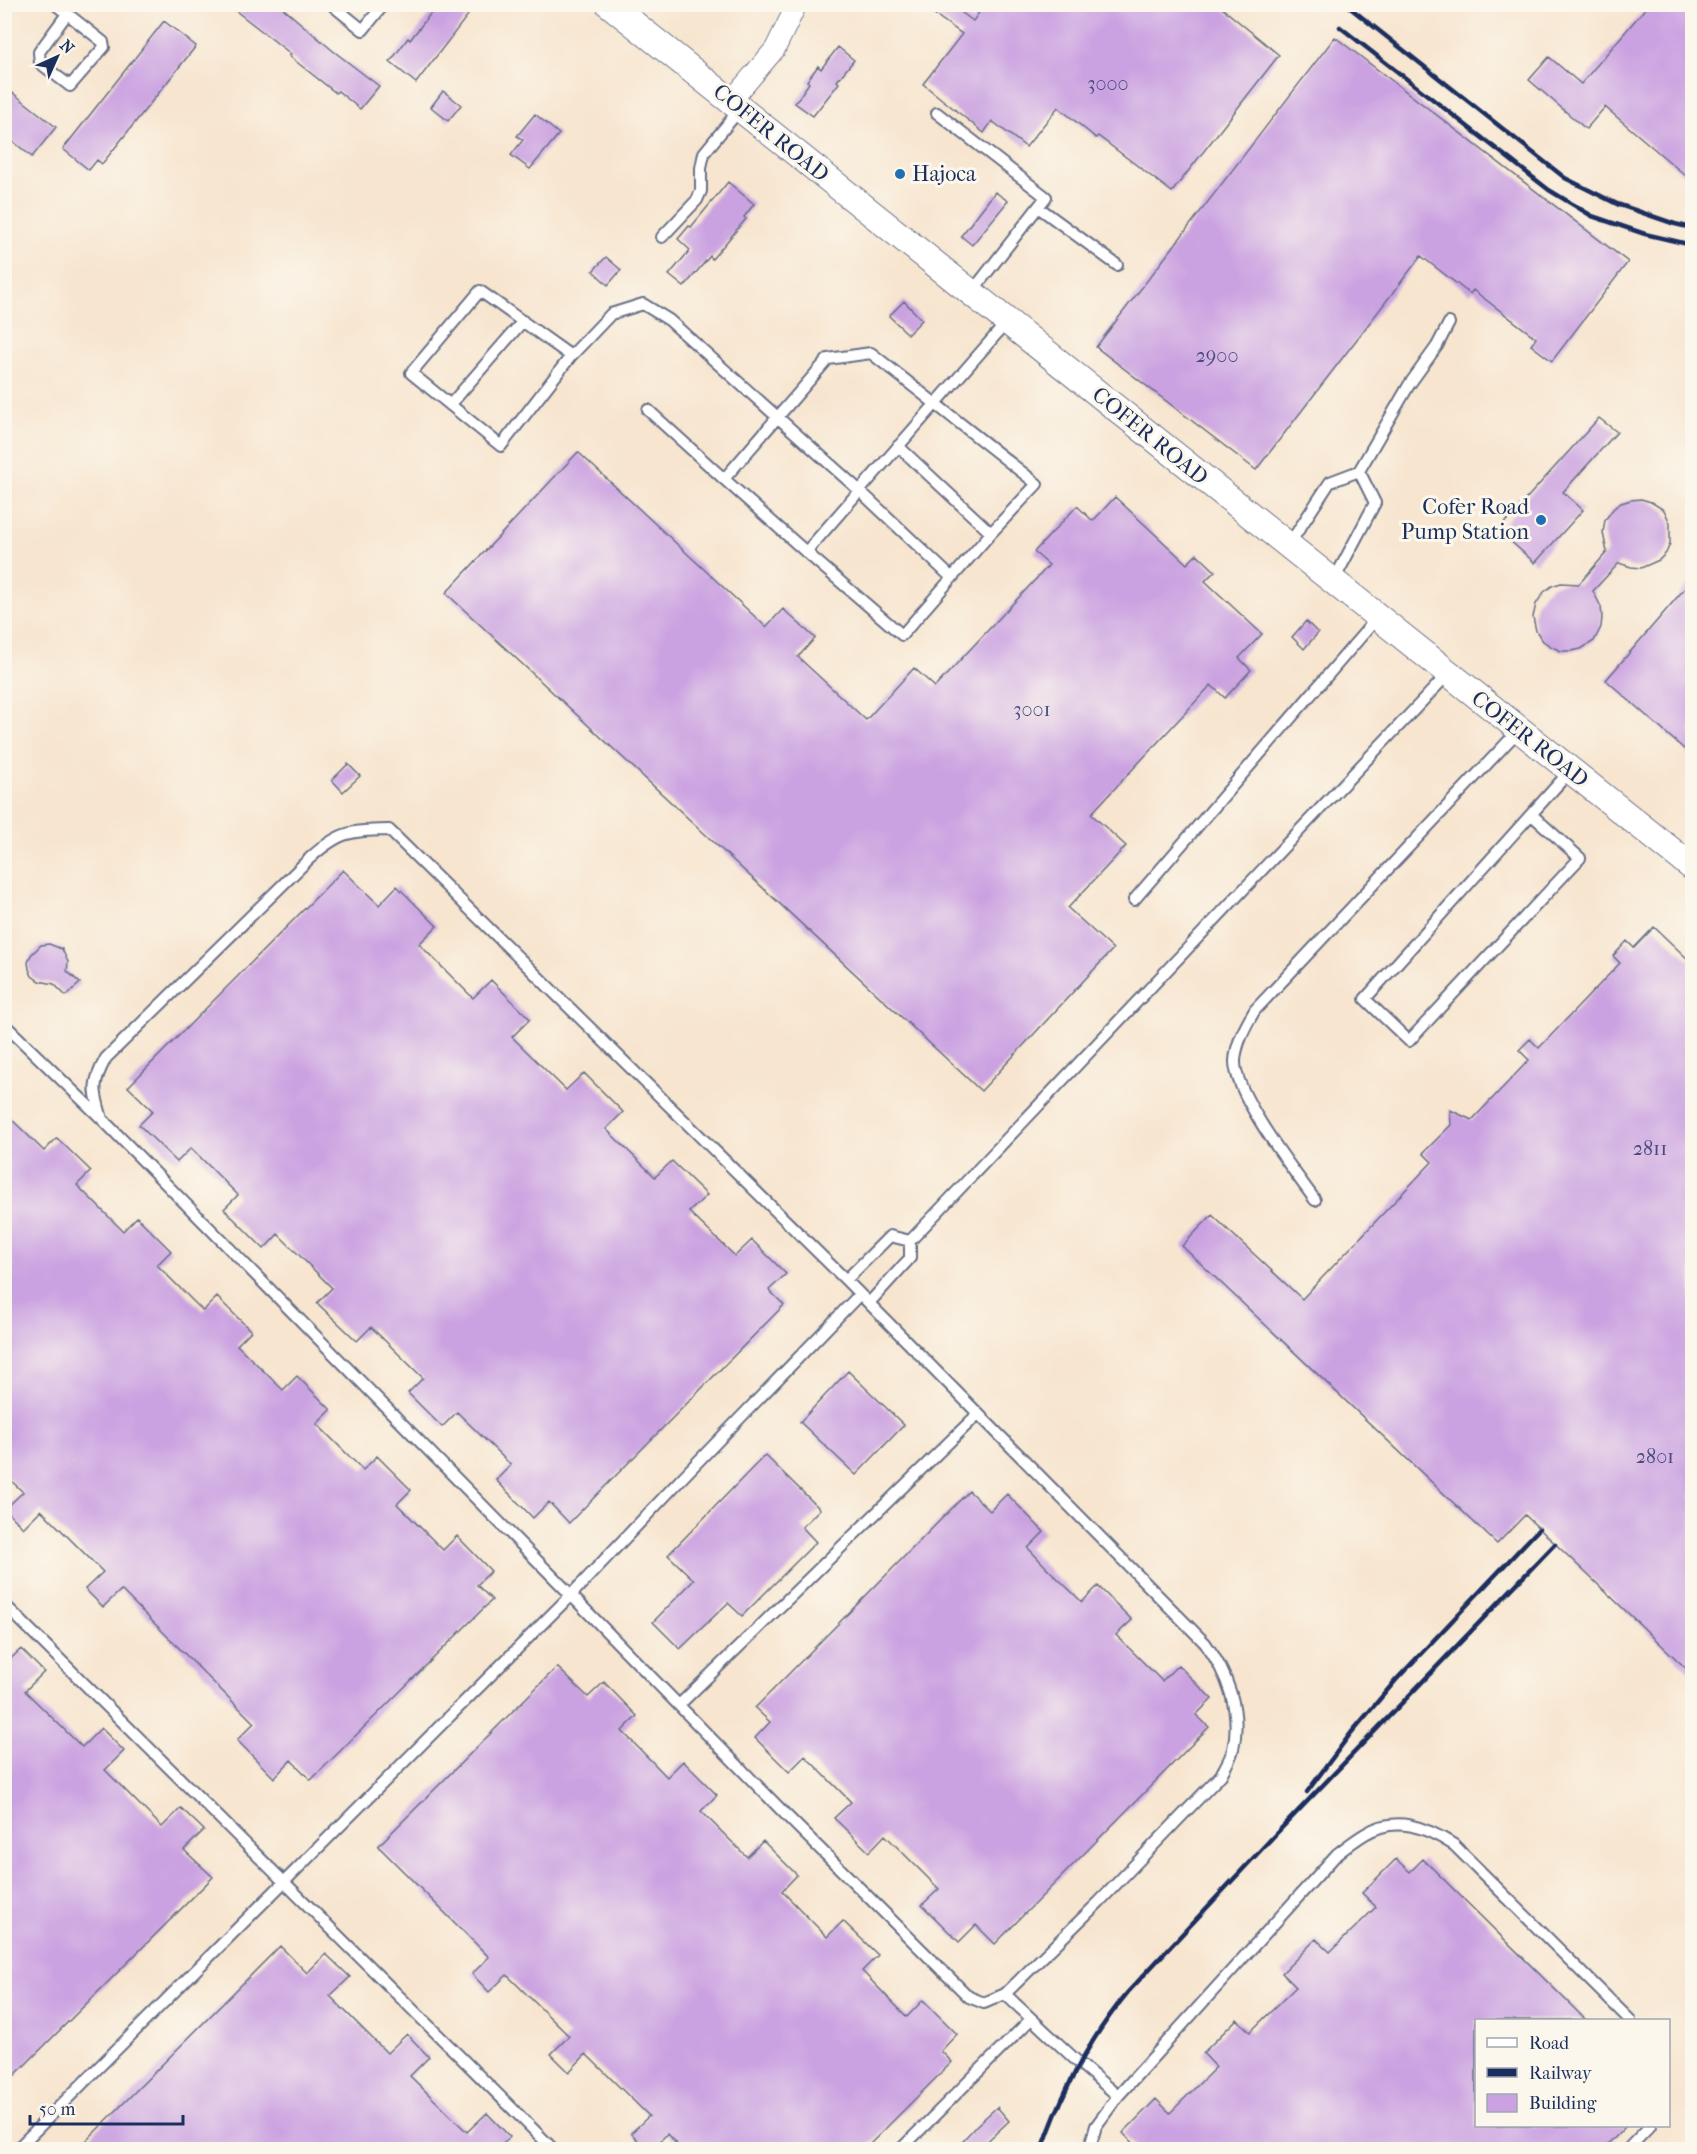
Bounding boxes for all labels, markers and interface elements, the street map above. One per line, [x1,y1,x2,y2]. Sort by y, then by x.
north arrow [27,27,87,87]
text: N [56,36,79,58]
house number: 3000 [1087,72,1129,95]
street label: COFER ROAD [708,78,834,188]
place label: Hajoca [912,161,977,187]
marker: Hajoca [893,167,907,181]
house number: 2900 [1196,344,1238,367]
street label: COFER ROAD [1087,381,1213,491]
place label: Cofer Road Pump Station [1401,494,1530,545]
marker: Cofer Road Pump Station [1534,513,1548,527]
street label: COFER ROAD [1466,685,1594,793]
house number: 3001 [1013,698,1051,721]
house number: 2811 [1633,1137,1667,1160]
house number: 2801 [1636,1445,1674,1468]
legend [1475,2019,1670,2127]
text: Road [1529,2033,1569,2054]
text: Railway [1529,2063,1593,2084]
scale bar [30,2088,183,2126]
text: Building [1529,2093,1597,2114]
text: 50 m [39,2099,76,2120]

